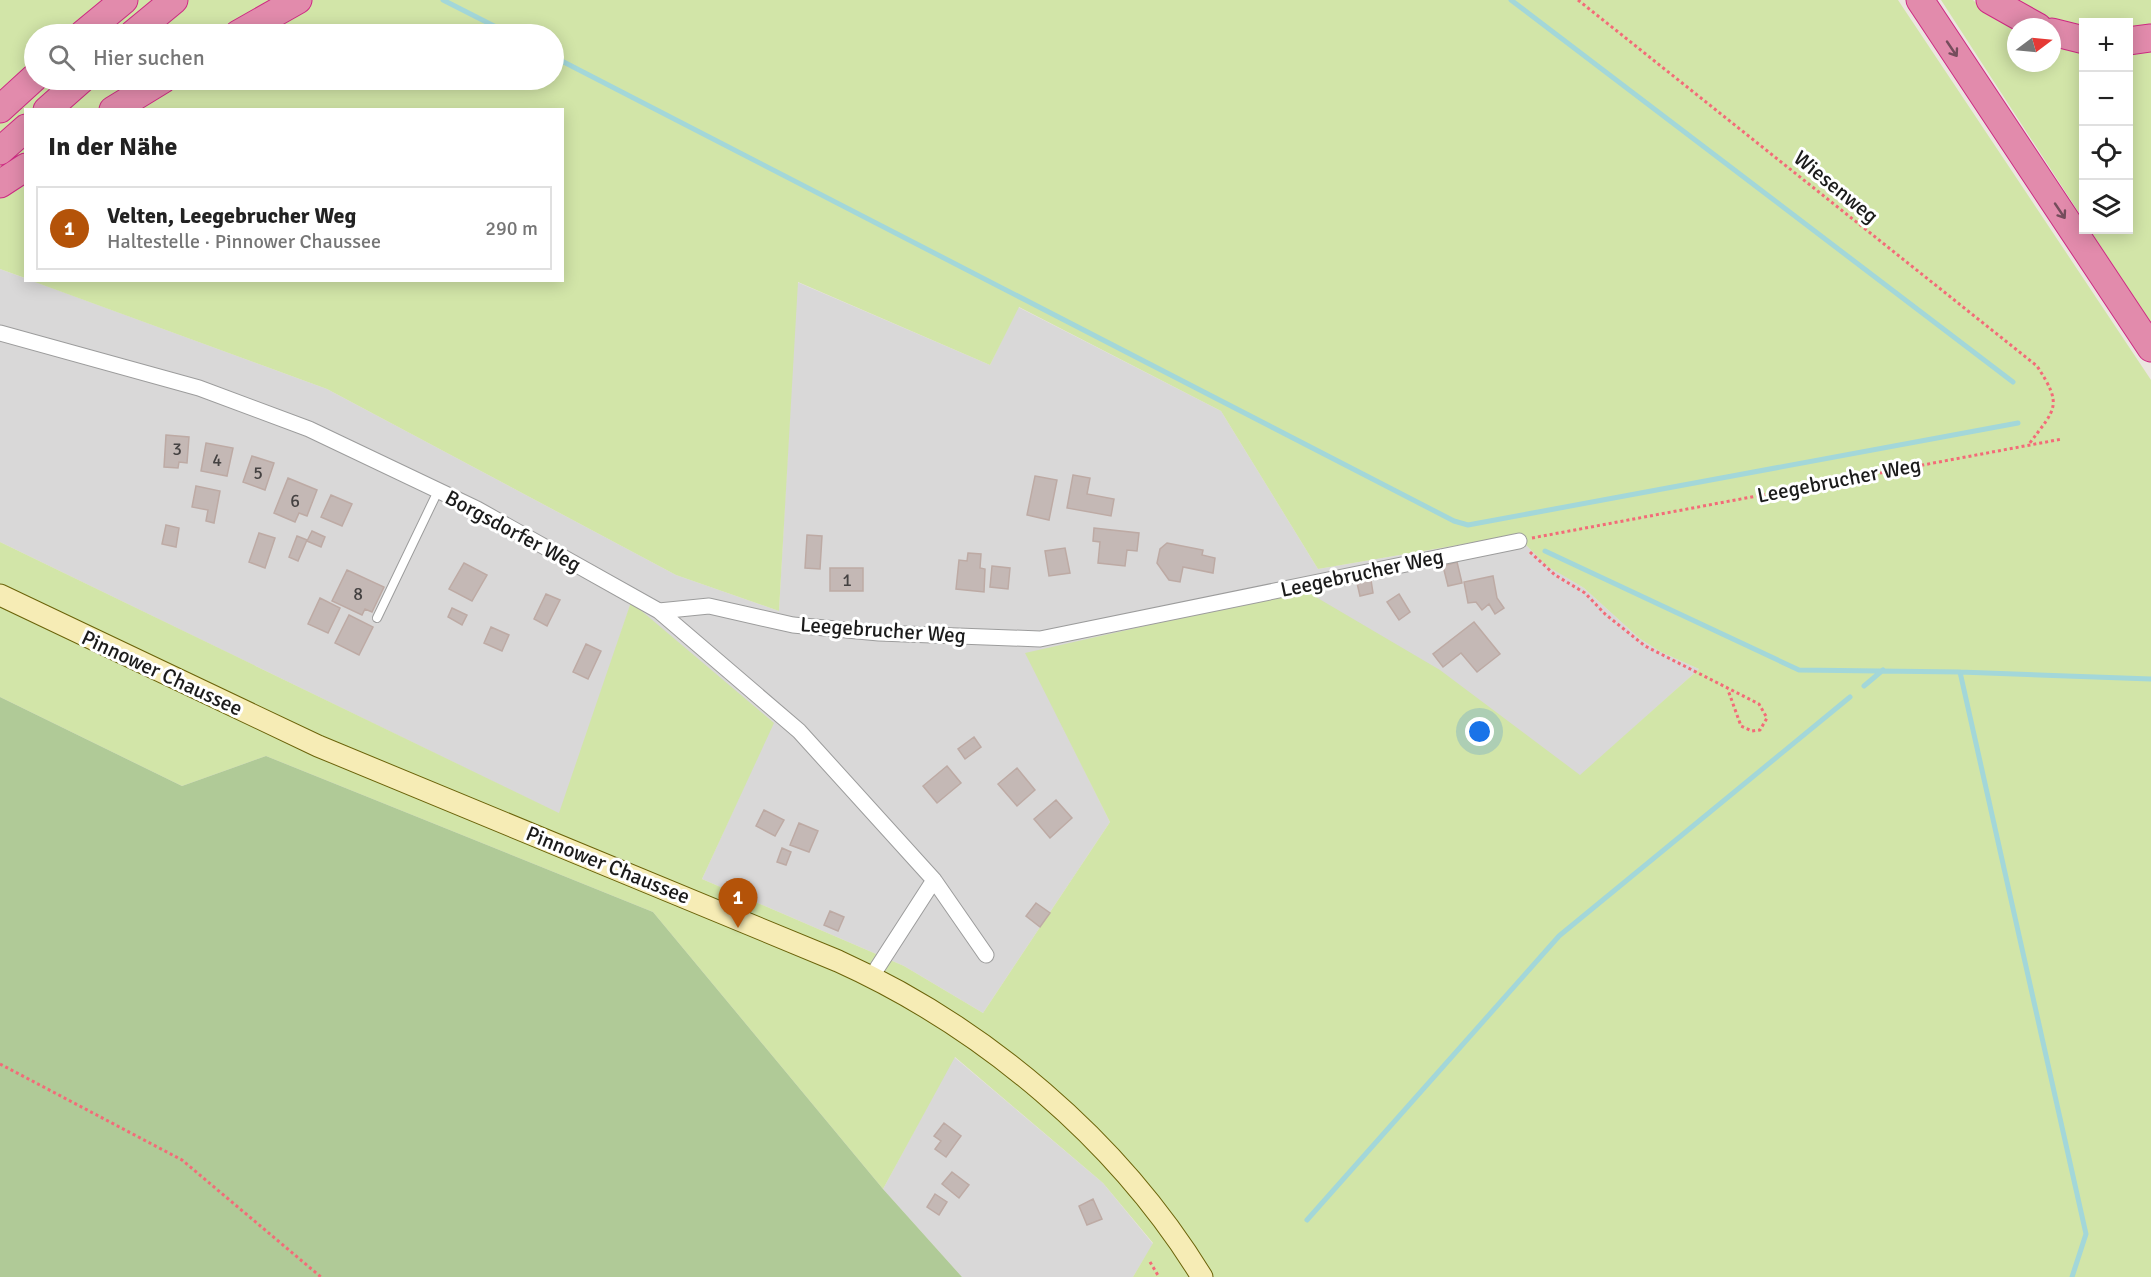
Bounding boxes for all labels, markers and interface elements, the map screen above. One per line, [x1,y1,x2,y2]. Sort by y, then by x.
north arrow [2007,18,2061,72]
map controls [2079,18,2133,234]
button: + [2079,18,2133,72]
search box [24,24,564,90]
one-way arrow [1946,40,1958,56]
icon: search [45,41,78,74]
text: Hier suchen [93,44,205,71]
button: − [2079,72,2133,126]
button: locate [2079,126,2133,180]
text: In der Nähe [48,131,178,163]
street label: Wiesenweg [1788,145,1884,229]
button: layers [2079,180,2133,234]
text: Velten, Leegebrucher Weg [107,202,356,229]
one-way arrow [2054,202,2066,219]
text: 1 [64,216,75,241]
text: 290 m [485,216,538,241]
text: Haltestelle · Pinnower Chaussee [107,229,381,254]
house number: 3 [172,438,182,460]
house number: 4 [212,449,222,471]
street label: Leegebrucher Weg [1755,451,1923,509]
house number: 5 [253,462,263,484]
street label: Borgsdorfer Weg [441,484,585,578]
house number: 6 [290,490,300,512]
street label: Leegebrucher Weg [1278,543,1446,603]
house number: 1 [842,569,852,591]
house number: 8 [353,583,363,605]
street label: Leegebrucher Weg [799,611,967,649]
street label: Pinnower Chaussee [77,624,247,722]
your location [1465,717,1494,746]
street label: Pinnower Chaussee [522,820,694,910]
pin: 1 [718,878,758,928]

